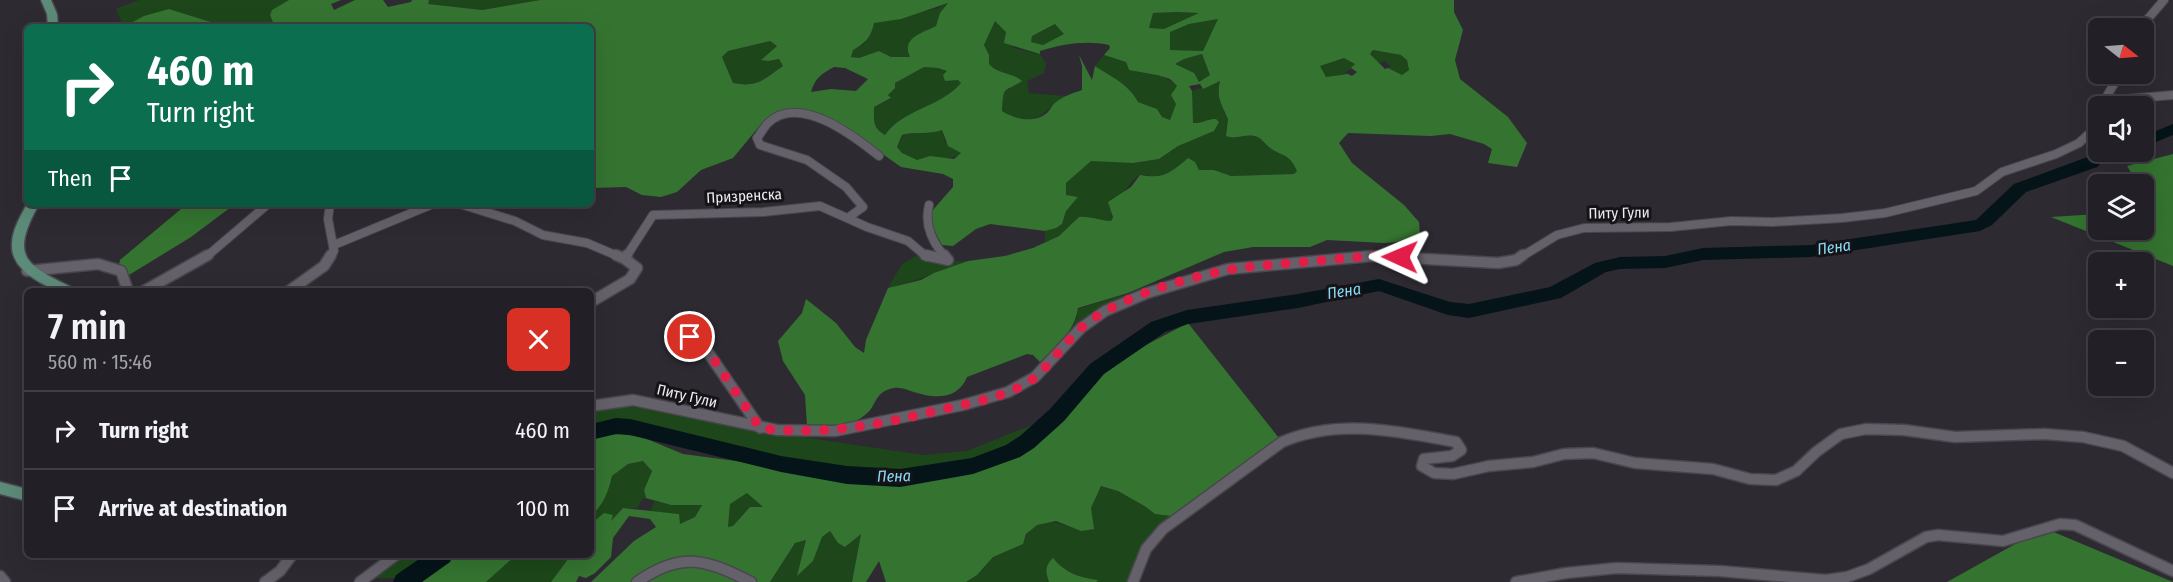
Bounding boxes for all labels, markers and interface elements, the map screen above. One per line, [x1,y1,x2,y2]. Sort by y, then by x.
north arrow [2088,18,2154,84]
map controls [2088,18,2154,396]
text: 460 m [147,46,254,96]
icon: right [48,48,126,126]
button: sound [2088,96,2154,162]
text: Turn right [147,97,255,129]
icon: arrive [104,162,137,195]
text: Then [48,165,92,192]
button: layers [2088,174,2154,240]
street label: Призренска [706,185,782,207]
street label: Питу Гули [1588,203,1650,223]
position arrow [1368,225,1432,289]
water label: Пена [1816,235,1852,259]
button: + [2088,252,2154,318]
water label: Пена [1326,279,1362,303]
text: 7 min [48,305,127,349]
button: close [507,308,570,371]
pin [664,311,715,362]
icon: arrive [673,320,706,353]
button: − [2088,330,2154,396]
text: 560 m · 15:46 [48,350,152,374]
street label: Питу Гули [655,380,719,412]
icon: right [48,414,81,447]
text: Turn right [99,417,188,444]
text: 460 m [515,417,570,444]
water label: Пена [877,466,911,486]
icon: arrive [48,492,81,525]
text: Arrive at destination [99,495,287,522]
text: 100 m [516,495,570,522]

